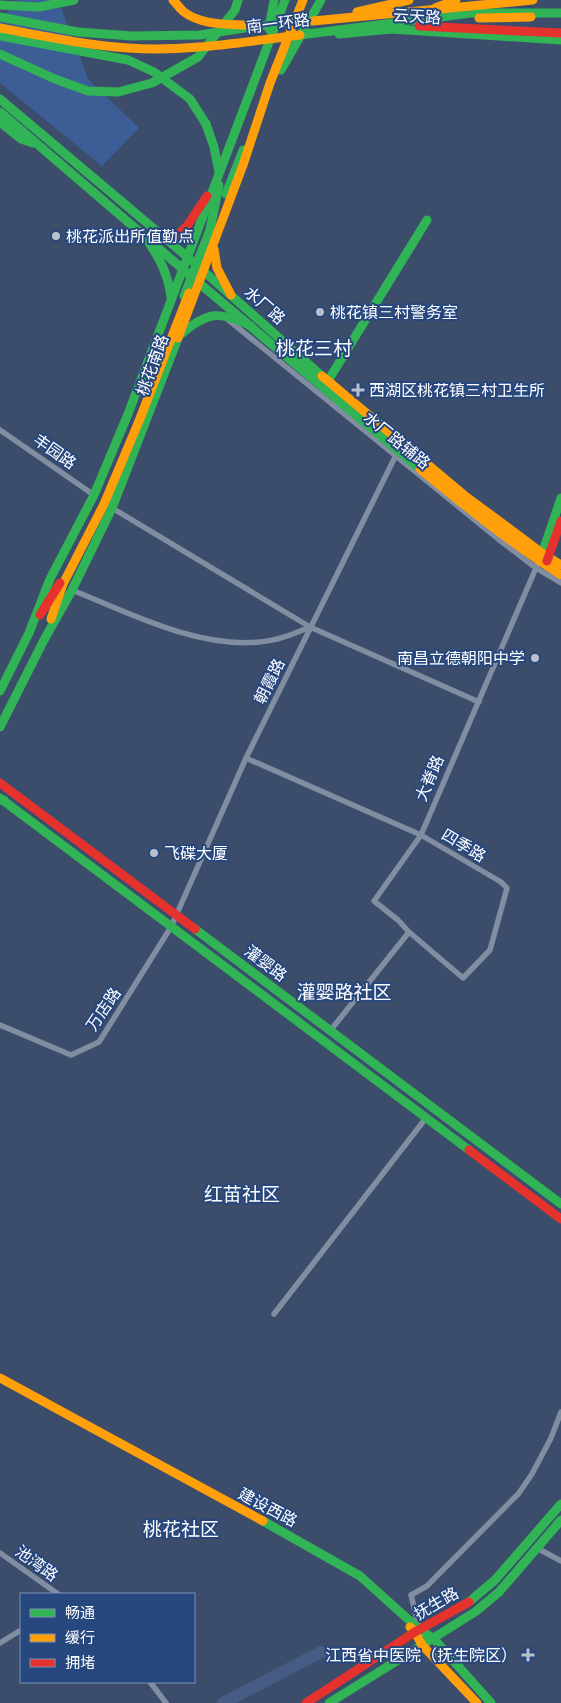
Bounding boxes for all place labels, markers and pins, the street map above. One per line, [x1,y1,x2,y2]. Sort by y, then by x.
place label: 桃花派出所值勤点 [66,227,194,247]
marker: 桃花派出所值勤点 [50,230,62,242]
place label: 桃花镇三村警务室 [330,303,458,323]
marker: 桃花镇三村警务室 [314,306,326,318]
place label: 西湖区桃花镇三村卫生所 [369,381,545,401]
marker: 西湖区桃花镇三村卫生所 [351,383,365,397]
place label: 南昌立德朝阳中学 [397,649,525,669]
marker: 南昌立德朝阳中学 [529,652,541,664]
place label: 飞碟大厦 [164,844,228,864]
marker: 飞碟大厦 [148,847,160,859]
place label: 江西省中医院（抚生院区） [325,1646,517,1666]
marker: 江西省中医院（抚生院区） [521,1648,535,1662]

